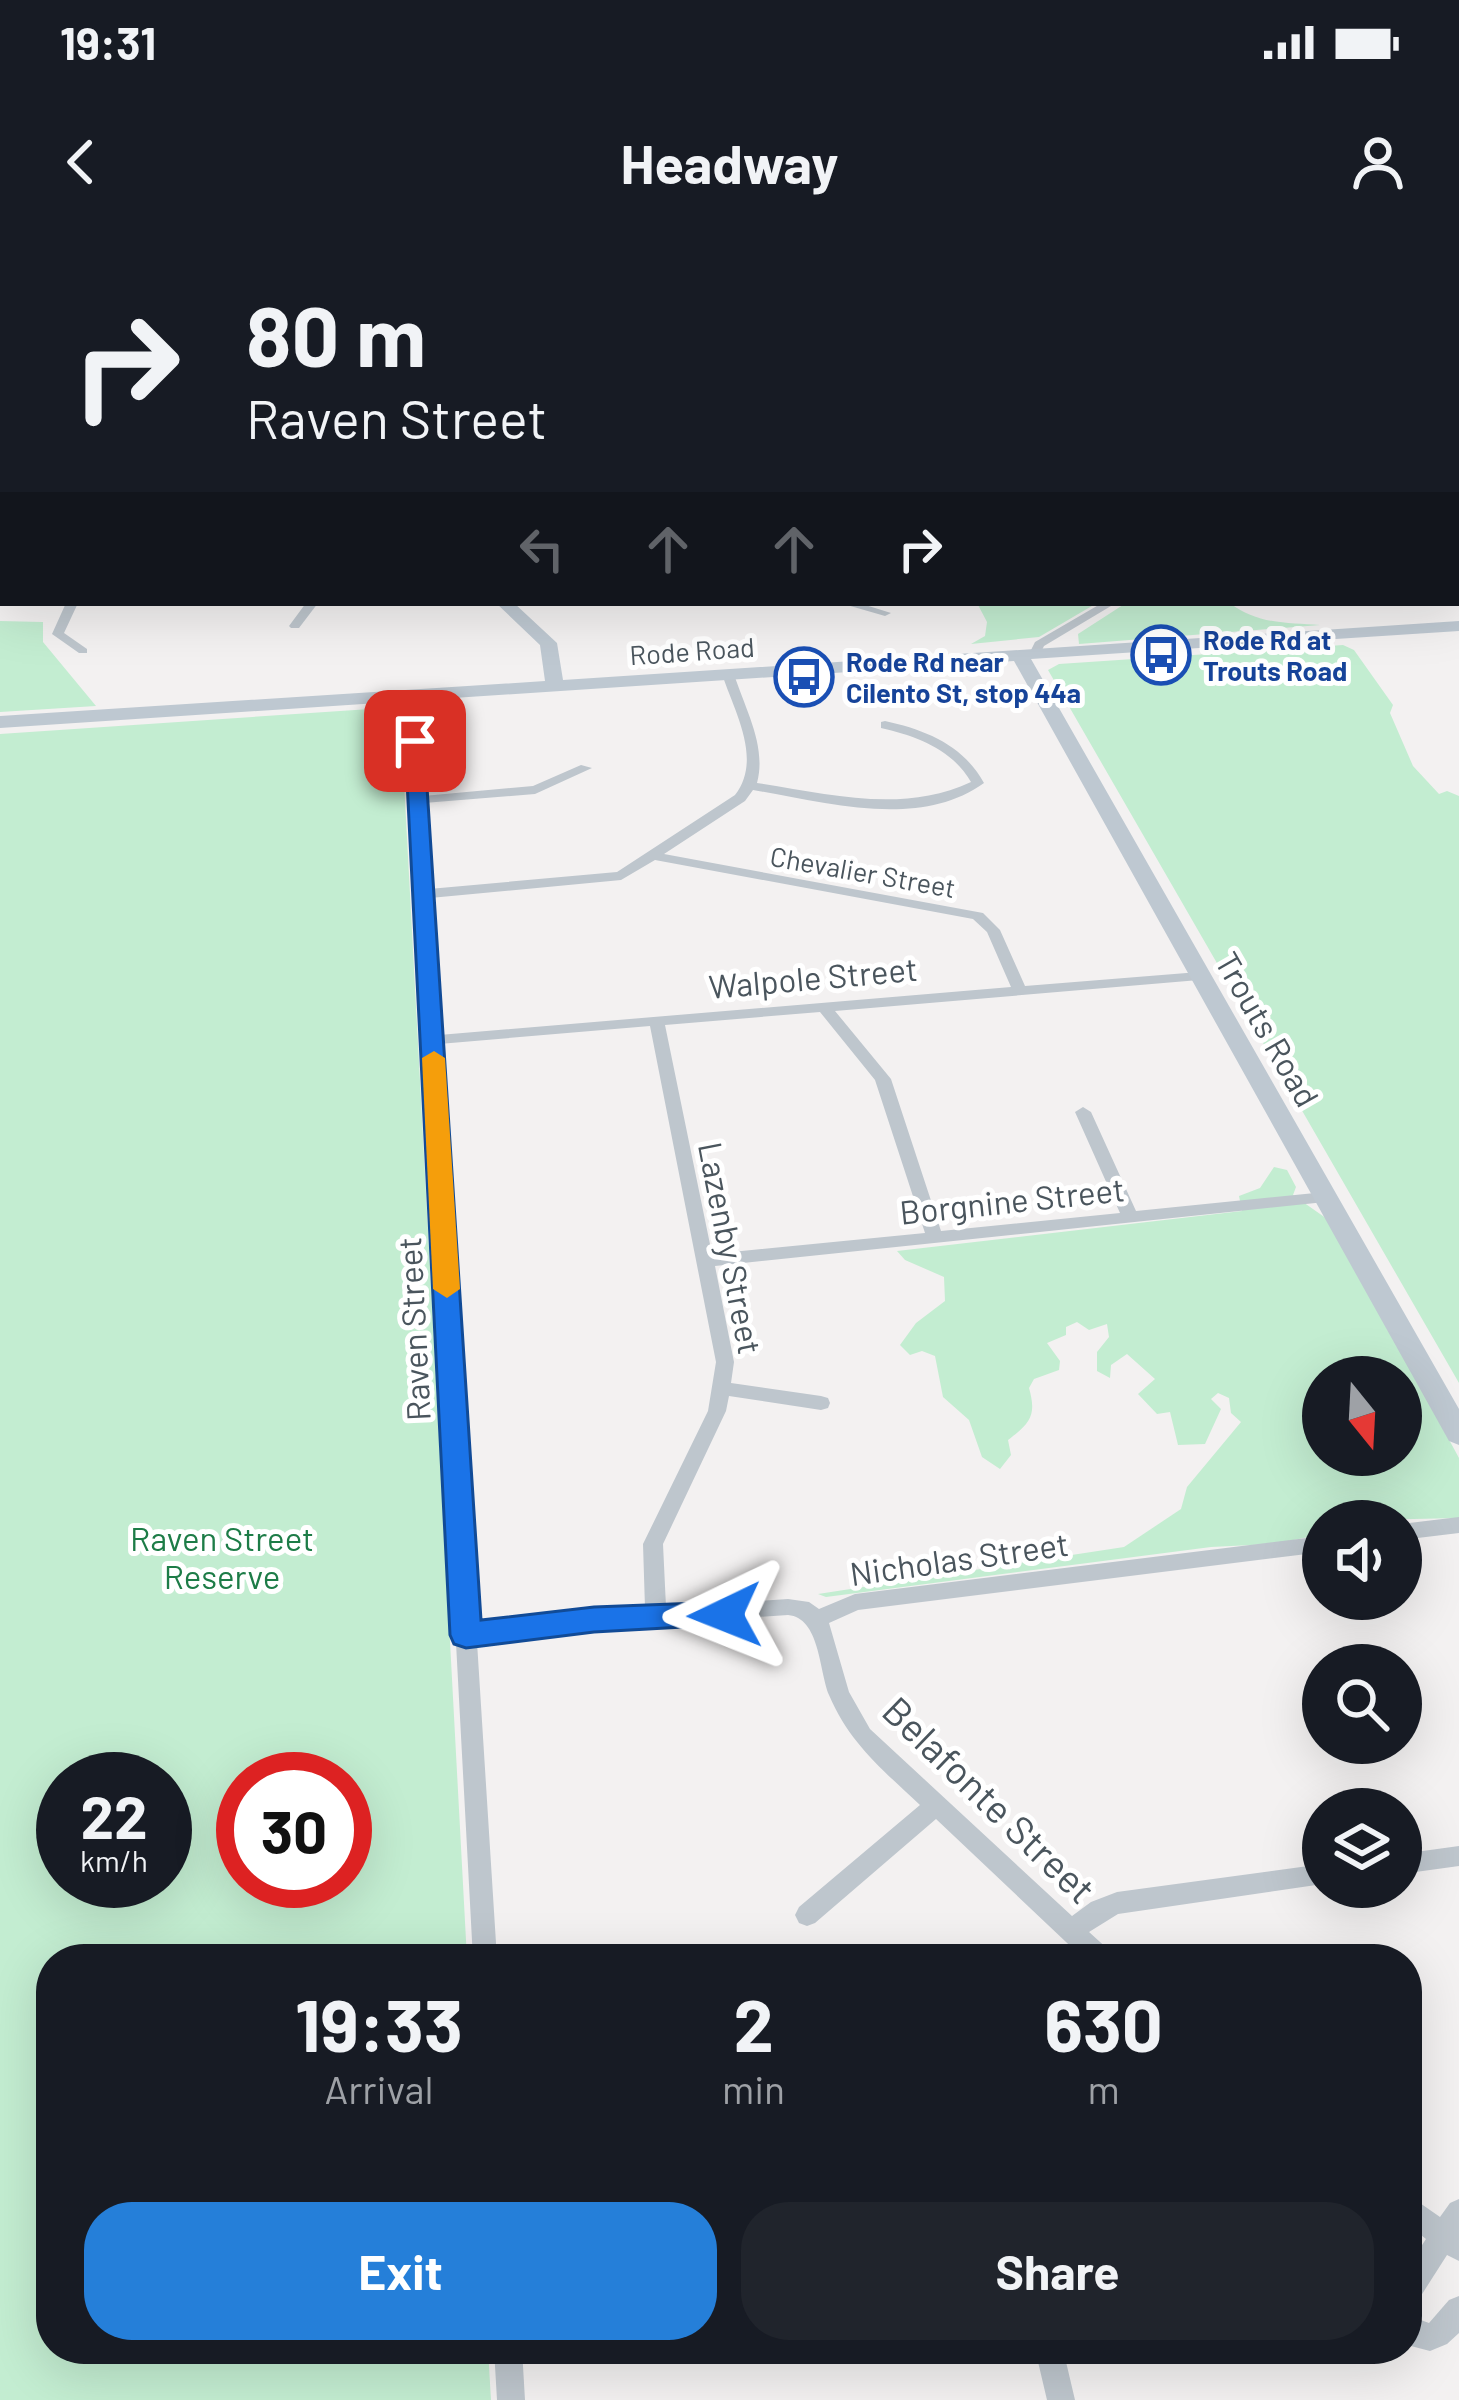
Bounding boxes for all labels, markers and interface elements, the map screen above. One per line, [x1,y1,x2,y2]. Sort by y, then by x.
text: 19:31 [60,15,156,69]
icon: back [48,129,114,195]
icon: person [1345,129,1411,195]
text: Headway [621,130,839,195]
text: 80 m [246,283,426,384]
icon: right [48,288,204,444]
text: Raven Street [246,385,547,450]
icon: left [509,516,575,582]
icon: ahead [635,516,701,582]
icon: ahead [761,516,827,582]
icon: right [887,516,953,582]
place label: Rode Rd at Trouts Road [1203,623,1347,686]
bus stop icon: Rode Rd at Trouts Road [1130,624,1192,686]
street label: Rode Road [628,630,756,670]
place label: Rode Rd near Cilento St, stop 44a [846,645,1081,708]
bus stop icon: Rode Rd near Cilento St, stop 44a [773,646,835,708]
pin [364,690,466,792]
icon: arrive [382,708,448,774]
street label: Chevalier Street [768,839,958,903]
street label: Trouts Road [1208,945,1328,1113]
street label: Walpole Street [707,948,919,1006]
street label: Lazenby Street [691,1139,771,1357]
street label: Borgnine Street [898,1168,1126,1232]
street label: Raven Street [388,1236,438,1422]
north arrow [1302,1356,1422,1476]
map controls [1302,1356,1422,1908]
button: sound [1302,1500,1422,1620]
park label: Raven Street Reserve [130,1518,314,1596]
street label: Nicholas Street [847,1523,1071,1593]
position arrow [662,1552,788,1678]
button: search [1302,1644,1422,1764]
street label: Belafonte Street [874,1686,1106,1912]
speed limit sign: 30 [216,1752,372,1908]
text: 22 [80,1779,148,1851]
button: layers [1302,1788,1422,1908]
text: km/h [80,1842,148,1878]
text: 19:33 [295,1980,463,2066]
text: 2 [733,1980,774,2066]
text: 630 [1044,1980,1163,2066]
text: Arrival [324,2065,433,2112]
text: min [722,2065,785,2112]
text: m [1087,2065,1120,2112]
button: Exit [84,2202,717,2340]
button: Share [741,2202,1374,2340]

